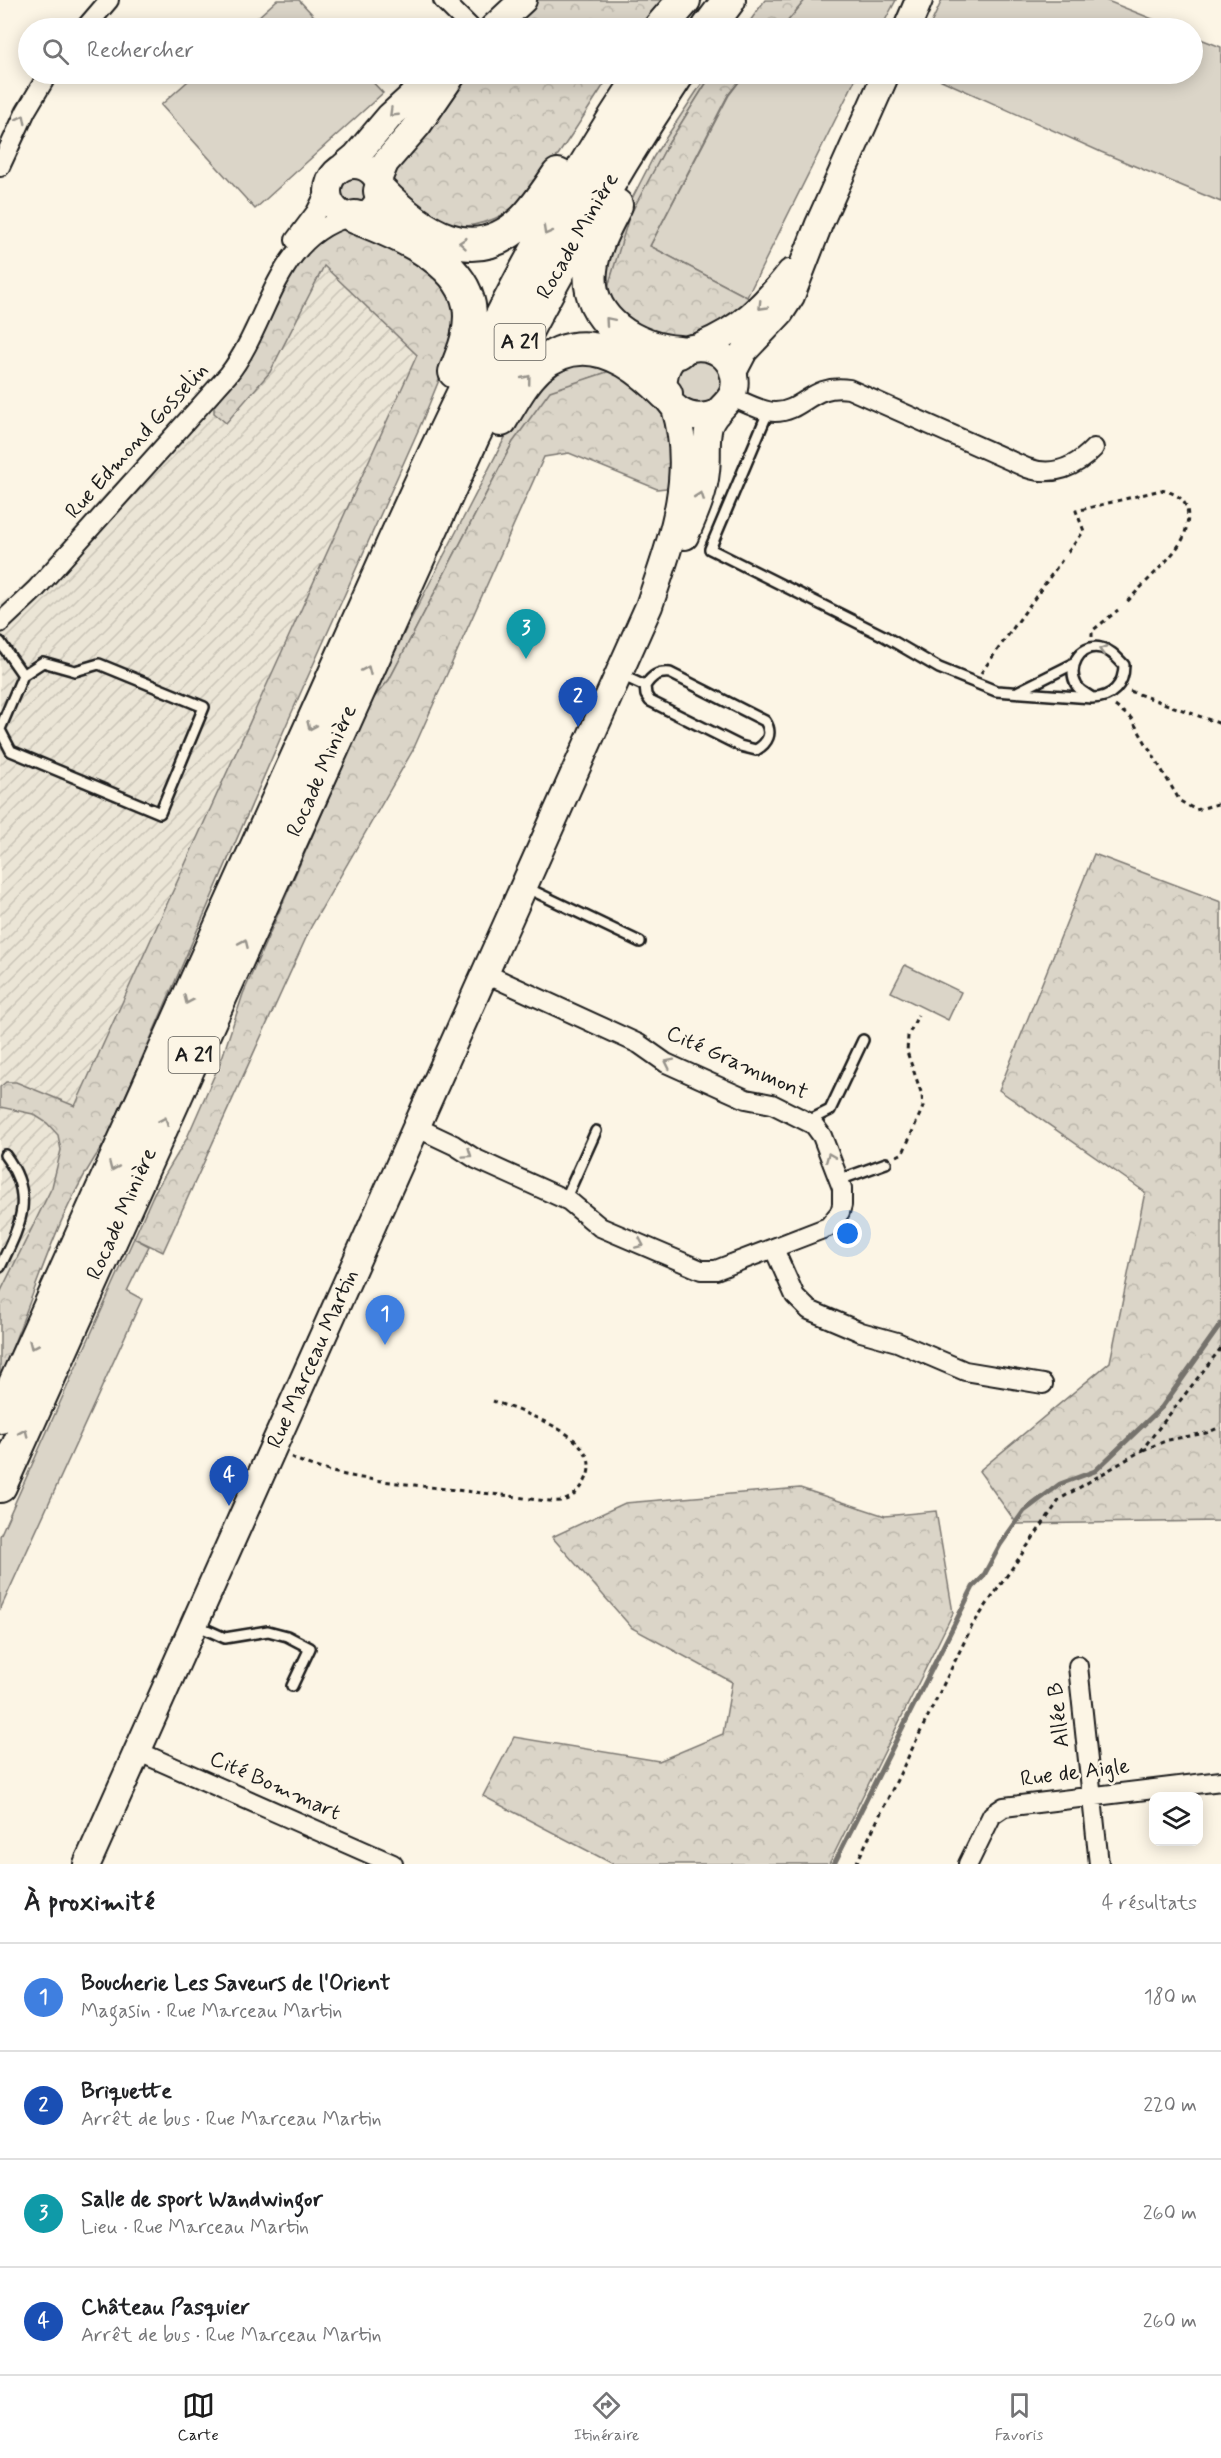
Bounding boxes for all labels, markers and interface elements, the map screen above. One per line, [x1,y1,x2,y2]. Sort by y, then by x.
search box [18,18,1203,84]
icon: search [39,35,72,68]
text: Rechercher [87,37,194,65]
one-way arrow [390,106,400,117]
one-way arrow [15,115,26,125]
street label: Rocade Minière [530,167,626,304]
one-way arrow [543,225,554,235]
one-way arrow [458,237,467,250]
one-way arrow [758,299,769,310]
one-way arrow [606,317,617,328]
road number: A 21 [494,324,546,360]
street label: Rue Edmond Gosselin [59,357,215,525]
one-way arrow [520,375,531,386]
one-way arrow [693,491,706,502]
pin: 3 [506,610,546,659]
one-way arrow [1098,645,1108,658]
one-way arrow [360,665,372,676]
pin: 2 [558,678,598,727]
street label: Rocade Minière [280,700,364,842]
one-way arrow [306,720,318,731]
one-way arrow [237,939,249,950]
one-way arrow [183,994,195,1005]
street label: Cité Grammont [662,1019,812,1107]
road number: A 21 [168,1037,220,1073]
one-way arrow [664,1059,675,1071]
one-way arrow [157,1117,169,1128]
street label: Rocade Minière [80,1143,164,1285]
one-way arrow [462,1146,473,1157]
one-way arrow [825,1153,837,1164]
one-way arrow [108,1160,120,1171]
your location [833,1219,862,1248]
one-way arrow [633,1237,644,1249]
street label: Rue Marceau Martin [261,1265,365,1453]
pin: 1 [366,1296,404,1345]
one-way arrow [28,1338,40,1349]
one-way arrow [17,1429,29,1440]
pin: 4 [210,1456,248,1506]
street label: Allée B [1042,1681,1076,1749]
street label: Cité Bommart [205,1745,345,1827]
street label: Rue de Aigle [1019,1752,1131,1795]
map controls [1149,1792,1203,1846]
button: layers [1149,1792,1203,1846]
text: À proximité [24,1886,155,1920]
text: 4 résultats [1102,1890,1197,1917]
text: Boucherie Les Saveurs de l'Orient [81,1970,391,1998]
text: 1 [39,1984,48,2011]
text: 180 m [1144,1984,1197,2011]
text: Magasin · Rue Marceau Martin [81,1998,342,2025]
text: Briquette [81,2078,172,2106]
text: 2 [39,2092,48,2119]
text: 220 m [1143,2092,1197,2119]
text: Arrêt de bus · Rue Marceau Martin [81,2106,382,2133]
text: Salle de sport Wandwingor [81,2186,323,2214]
text: 3 [39,2200,48,2227]
text: 260 m [1143,2200,1197,2227]
text: Lieu · Rue Marceau Martin [81,2214,309,2241]
text: Château Pasquier [81,2294,250,2322]
text: 4 [38,2308,49,2335]
text: 260 m [1143,2308,1197,2335]
text: Arrêt de bus · Rue Marceau Martin [81,2322,382,2349]
tab: Carte [178,2389,219,2446]
tab: Itinéraire [574,2389,640,2446]
tab: Favoris [995,2389,1043,2446]

